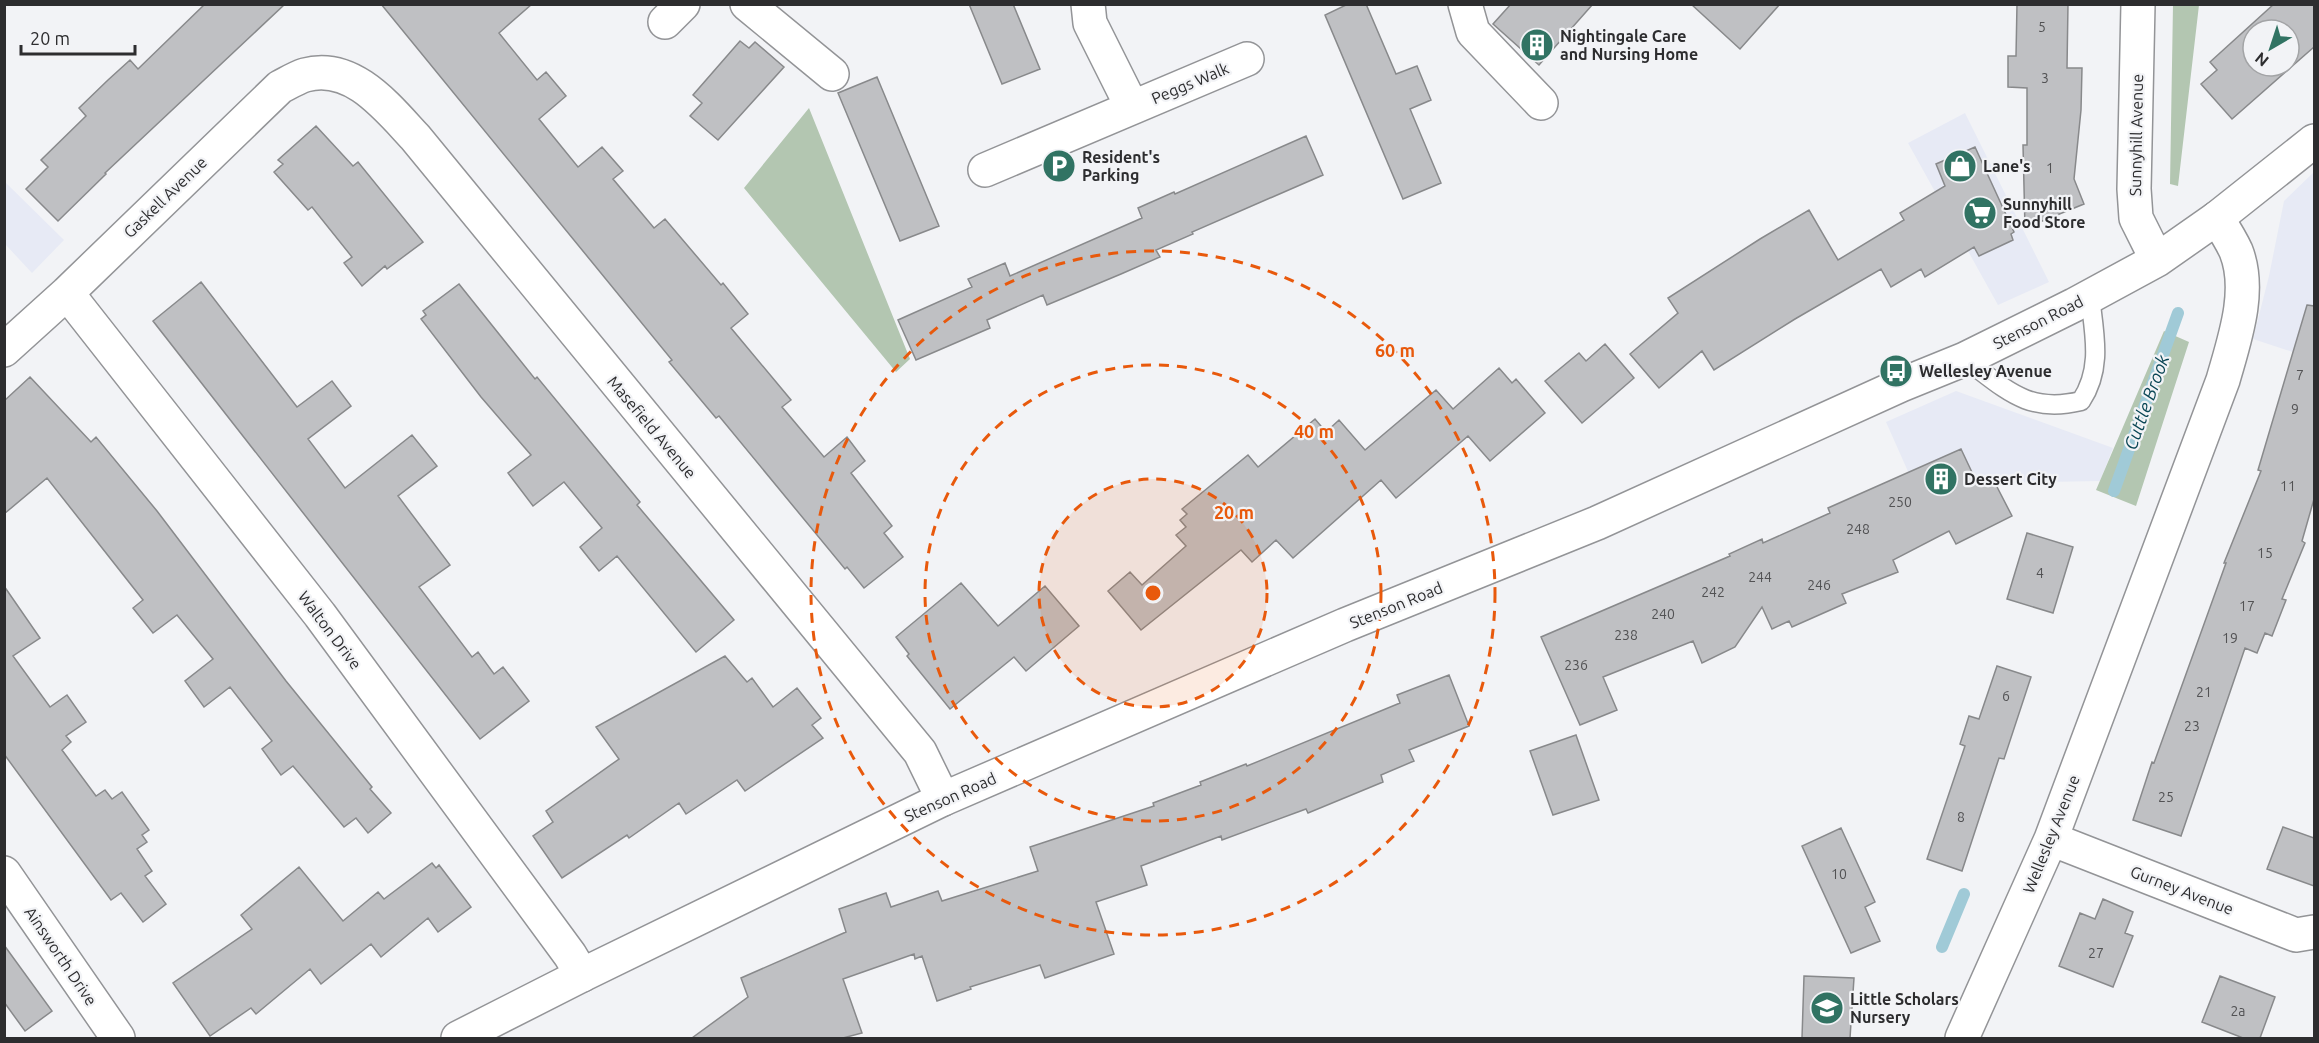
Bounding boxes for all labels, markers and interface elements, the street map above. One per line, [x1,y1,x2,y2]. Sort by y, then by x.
scale bar [21,18,135,56]
north arrow [2241,18,2301,78]
house number: 5 [2038,19,2046,35]
building icon: Nightingale Care and Nursing Home [1519,27,1555,63]
place label: Nightingale Care and Nursing Home [1560,27,1698,63]
text: 20 m [30,28,70,48]
text: N [2251,49,2272,70]
street label: Peggs Walk [1149,59,1231,107]
house number: 3 [2041,70,2049,86]
street label: Sunnyhill Avenue [2126,74,2146,196]
parking icon: Resident's Parking [1041,148,1077,184]
place label: Resident's Parking [1082,148,1160,184]
shop icon: Lane's [1942,148,1978,184]
street label: Gaskell Avenue [120,153,210,241]
place label: Lane's [1983,157,2031,175]
house number: 1 [2046,160,2054,176]
supermarket icon: Sunnyhill Food Store [1962,195,1998,231]
place label: Sunnyhill Food Store [2003,195,2086,231]
street label: Stenson Road [1990,292,2086,352]
text: 60 m [1375,340,1415,360]
water label: Cuttle Brook [2120,351,2173,452]
bus stop icon: Wellesley Avenue [1878,353,1914,389]
place label: Wellesley Avenue [1919,362,2052,380]
house number: 7 [2296,367,2304,383]
street label: Masefield Avenue [604,372,700,482]
house number: 9 [2291,401,2299,417]
text: 40 m [1294,421,1334,441]
building icon: Dessert City [1923,461,1959,497]
place label: Dessert City [1964,470,2057,488]
house number: 11 [2280,478,2296,494]
house number: 250 [1888,494,1912,510]
text: 20 m [1214,502,1254,522]
house number: 248 [1846,521,1870,537]
house number: 15 [2257,545,2273,561]
house number: 4 [2036,565,2044,581]
house number: 244 [1748,569,1772,585]
house number: 246 [1807,577,1831,593]
street label: Stenson Road [1347,578,1445,632]
centre of rings [1143,583,1163,603]
house number: 242 [1701,584,1725,600]
street label: Walton Drive [295,587,365,673]
house number: 17 [2239,598,2255,614]
house number: 240 [1651,606,1675,622]
house number: 238 [1614,627,1638,643]
house number: 19 [2222,630,2238,646]
house number: 236 [1564,657,1588,673]
house number: 21 [2196,684,2212,700]
house number: 6 [2002,688,2010,704]
house number: 23 [2184,718,2200,734]
street label: Stenson Road [901,769,999,825]
street label: Wellesley Avenue [2019,772,2083,896]
house number: 25 [2158,789,2174,805]
house number: 8 [1957,809,1965,825]
street label: Gurney Avenue [2128,862,2236,918]
house number: 10 [1831,866,1847,882]
street label: Ainsworth Drive [21,903,101,1009]
house number: 27 [2088,945,2104,961]
school or university icon: Little Scholars Nursery [1809,990,1845,1026]
place label: Little Scholars Nursery [1850,990,1959,1026]
house number: 2a [2230,1003,2246,1019]

